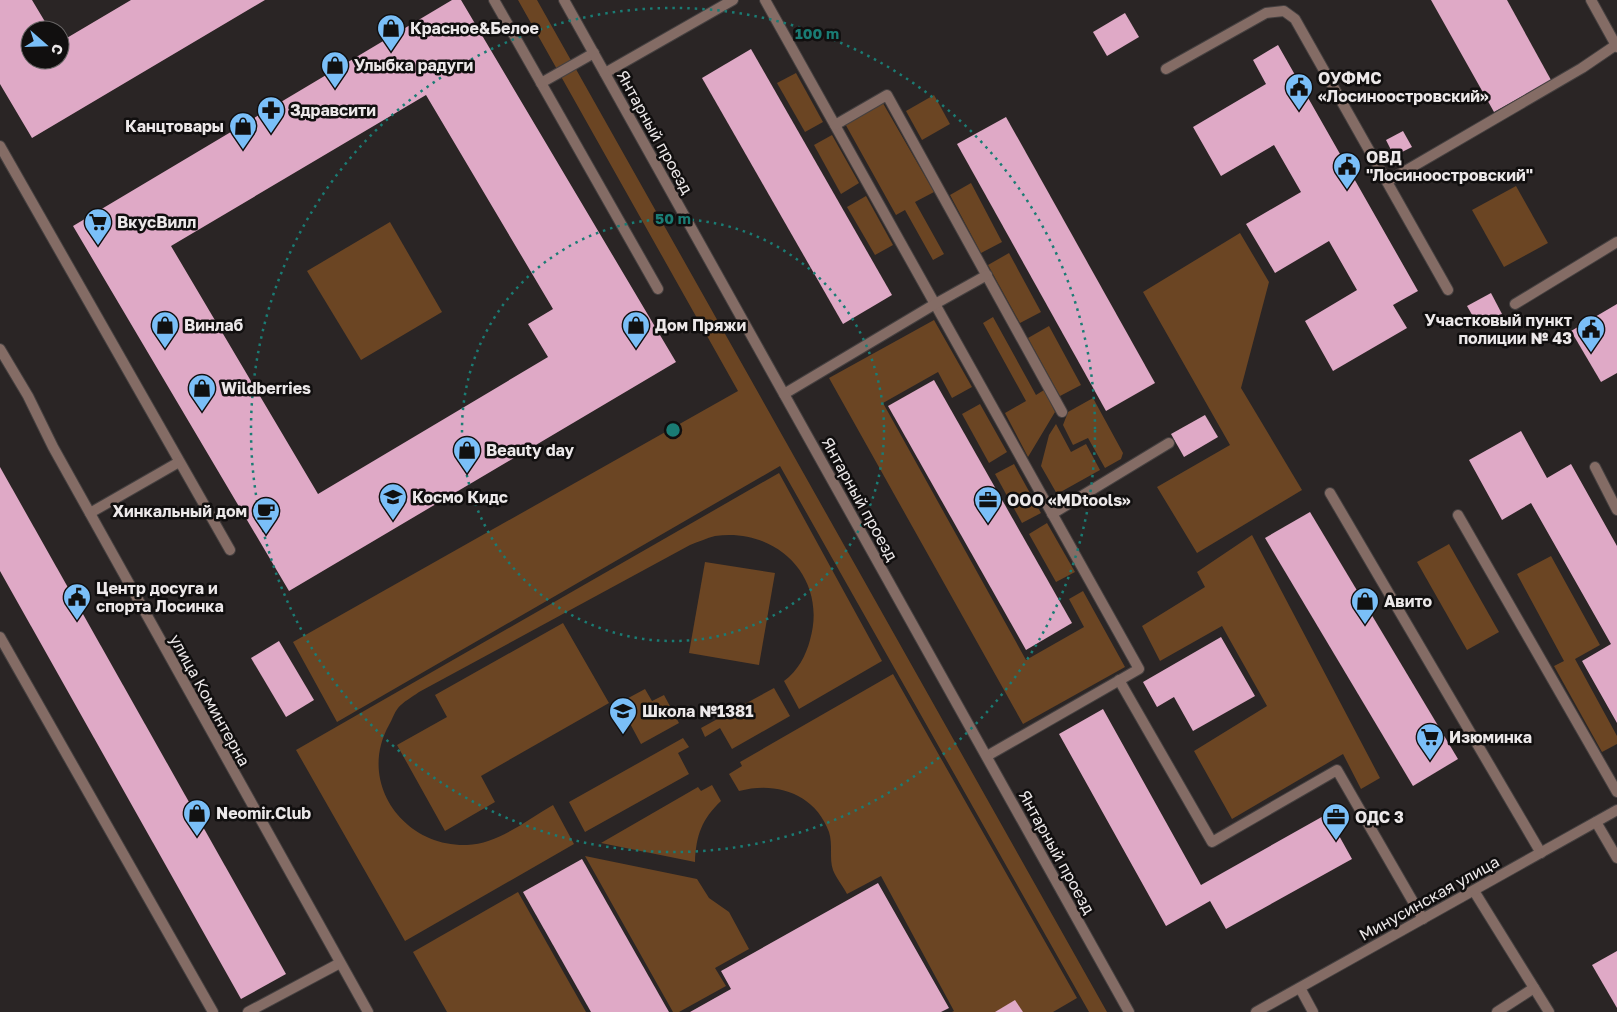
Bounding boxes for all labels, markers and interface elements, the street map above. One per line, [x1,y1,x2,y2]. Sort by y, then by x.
shop icon: Красное&Белое [376,13,406,52]
place label: Красное&Белое [410,18,539,38]
north arrow [20,20,70,70]
text: 100 m [795,24,839,42]
text: С [48,42,67,57]
shop icon: Улыбка радуги [320,50,350,89]
place label: Улыбка радуги [354,55,473,75]
street label: Янтарный проезд [613,66,698,198]
place label: ОУФМС «Лосиноостровский» [1318,68,1489,106]
public building icon: ОУФМС «Лосиноостровский» [1284,72,1314,111]
pharmacy icon: Здравсити [256,95,286,134]
place label: Здравсити [290,100,376,120]
shop icon: Канцтовары [228,111,258,150]
place label: Канцтовары [125,116,224,136]
place label: ОВД "Лосиноостровский" [1366,147,1533,185]
public building icon: ОВД "Лосиноостровский" [1332,151,1362,190]
supermarket icon: ВкусВилл [83,207,113,246]
text: 50 m [655,209,691,227]
place label: ВкусВилл [117,212,196,232]
shop icon: Винлаб [150,310,180,349]
shop icon: Дом Пряжи [621,310,651,349]
place label: Участковый пункт полиции № 43 [1425,310,1572,348]
public building icon: Участковый пункт полиции № 43 [1576,314,1606,353]
place label: Винлаб [184,315,244,335]
place label: Дом Пряжи [655,315,746,335]
shop icon: Wildberries [187,373,217,412]
place label: Wildberries [221,378,311,398]
centre of rings [664,421,682,439]
street label: Янтарный проезд [818,433,903,565]
shop icon: Beauty day [452,435,482,474]
place label: Beauty day [486,440,575,460]
school or university icon: Космо Кидс [378,482,408,521]
office icon: ООО «MDtools» [973,485,1003,524]
place label: Космо Кидс [412,487,508,507]
place label: ООО «MDtools» [1007,490,1131,510]
cafe icon: Хинкальный дом [251,496,281,535]
place label: Хинкальный дом [113,501,247,521]
place label: Центр досуга и спорта Лосинка [96,578,224,616]
public building icon: Центр досуга и спорта Лосинка [62,582,92,621]
shop icon: Авито [1350,586,1380,625]
place label: Авито [1384,591,1433,611]
street label: улица Коминтерна [165,630,255,770]
school or university icon: Школа №1381 [608,696,638,735]
place label: Школа №1381 [642,701,753,721]
supermarket icon: Изюминка [1415,722,1445,761]
place label: Изюминка [1449,727,1532,747]
street label: Янтарный проезд [1015,786,1100,918]
shop icon: Neomir.Club [182,798,212,837]
office icon: ОДС 3 [1321,802,1351,841]
place label: Neomir.Club [216,803,311,823]
place label: ОДС 3 [1355,807,1404,827]
street label: Минусинская улица [1356,851,1502,945]

